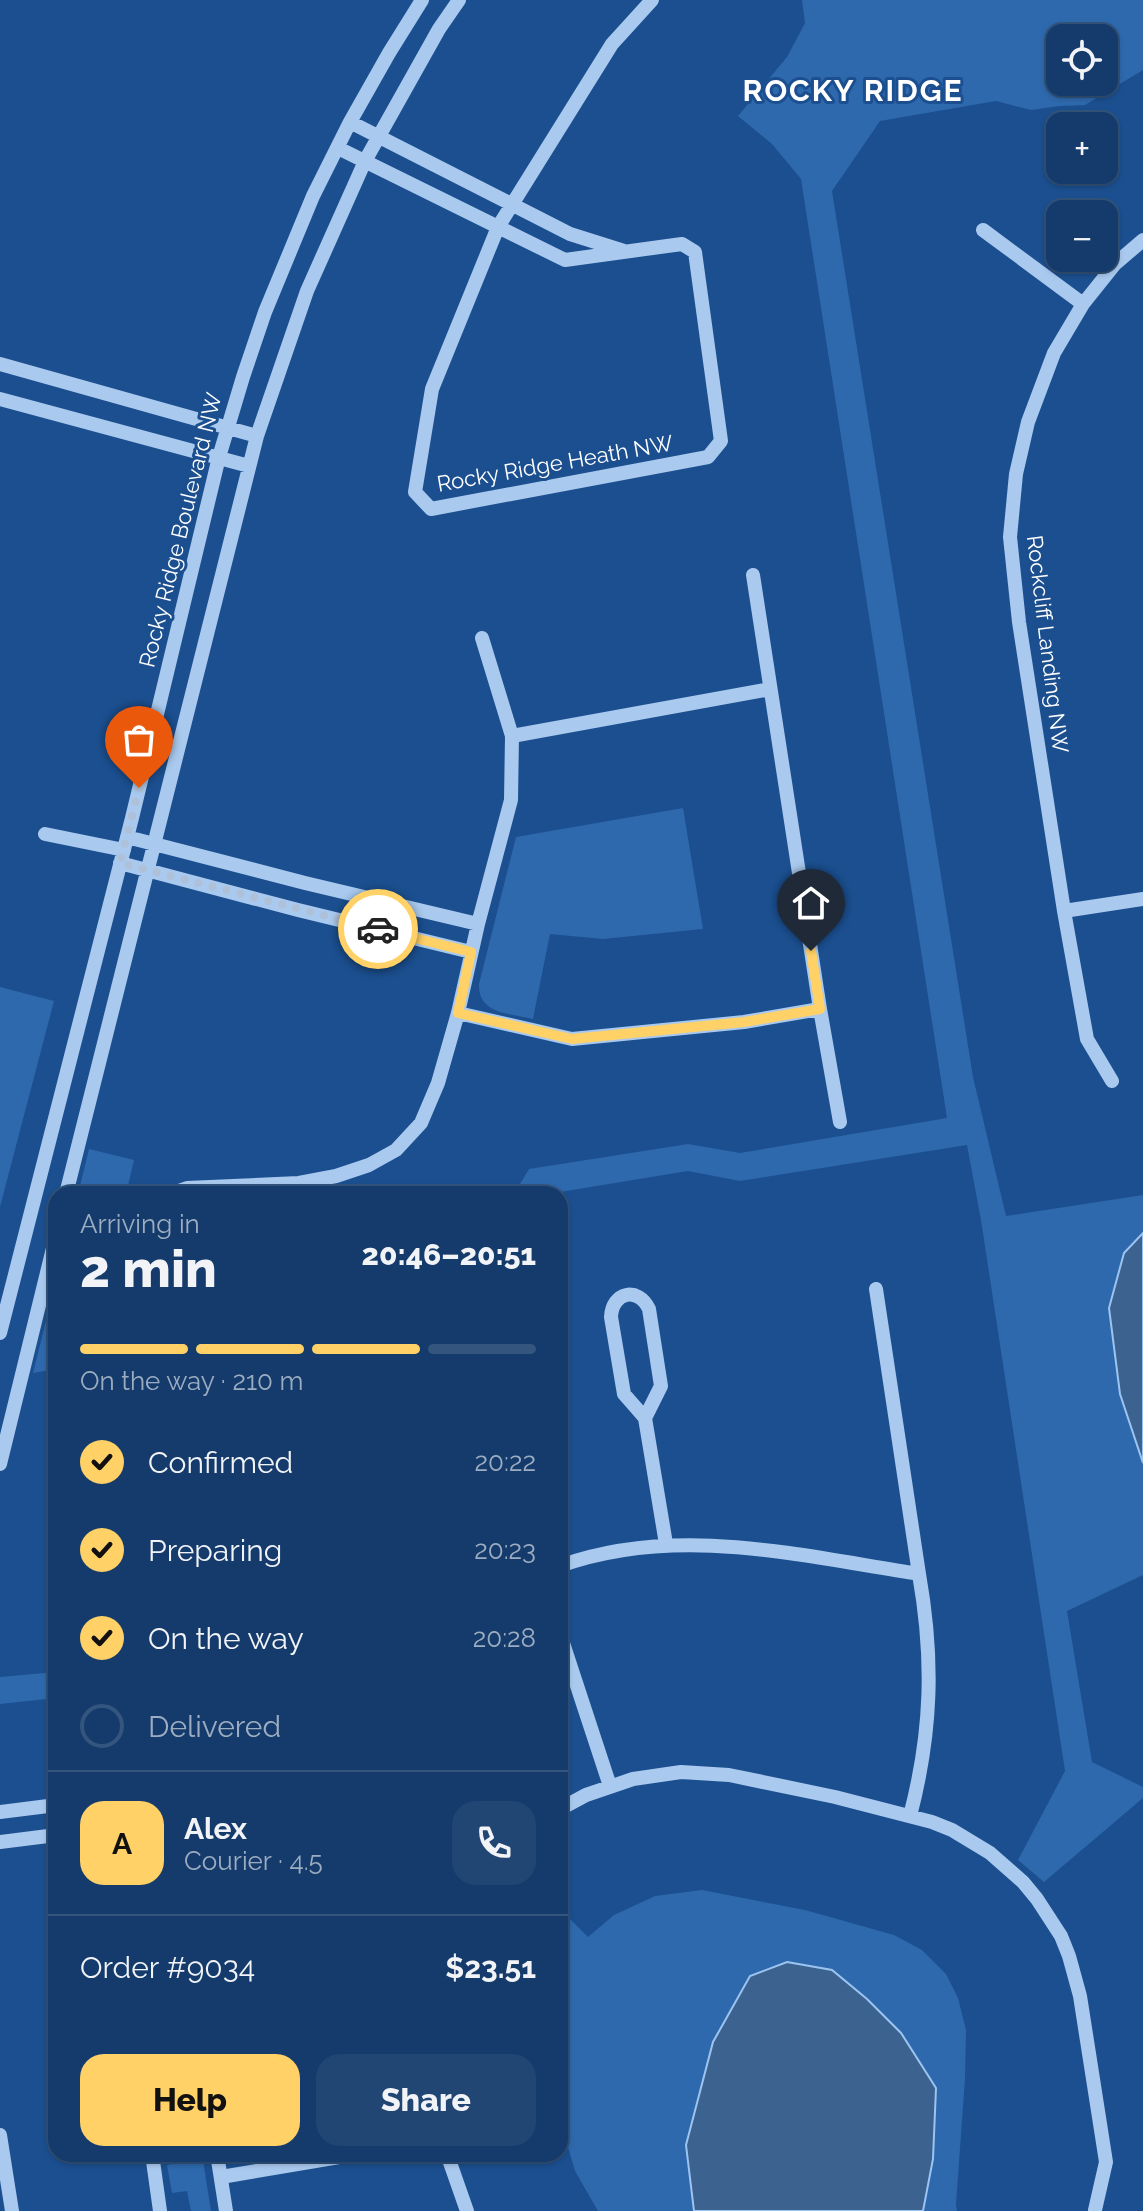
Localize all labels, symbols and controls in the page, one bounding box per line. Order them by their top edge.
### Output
map controls [1046,24,1118,272]
button: locate [1046,24,1118,96]
district label: ROCKY RIDGE [743,73,963,108]
button: + [1046,112,1118,184]
button: − [1046,200,1118,272]
street label: Rocky Ridge Boulevard NW [133,390,227,670]
street label: Rocky Ridge Heath NW [435,429,675,497]
street label: Rockcliff Landing NW [1022,534,1074,754]
pin [105,706,173,788]
icon: bag [117,718,161,762]
pin [777,869,845,951]
icon: home [789,881,833,925]
courier [338,889,418,969]
icon: car [356,907,400,951]
text: Arriving in [80,1209,200,1239]
text: 20:46–20:51 [362,1237,536,1272]
text: 2 min [80,1238,217,1299]
text: On the way · 210 m [80,1366,304,1396]
icon: check [80,1440,124,1484]
text: Confirmed [148,1445,293,1480]
text: 20:22 [475,1447,536,1477]
icon: check [80,1528,124,1572]
text: Preparing [148,1533,282,1568]
text: 20:23 [474,1535,536,1565]
icon: check [80,1616,124,1660]
text: On the way [148,1621,304,1656]
text: 20:28 [473,1623,536,1653]
text: Delivered [148,1709,281,1744]
button: phone [452,1801,536,1885]
text: Alex [184,1811,247,1846]
text: A [112,1826,132,1861]
text: Courier · 4.5 [184,1846,323,1876]
text: Order #9034 [80,1950,255,1985]
text: $23.51 [445,1950,536,1985]
button: Help [80,2054,300,2146]
button: Share [316,2054,536,2146]

